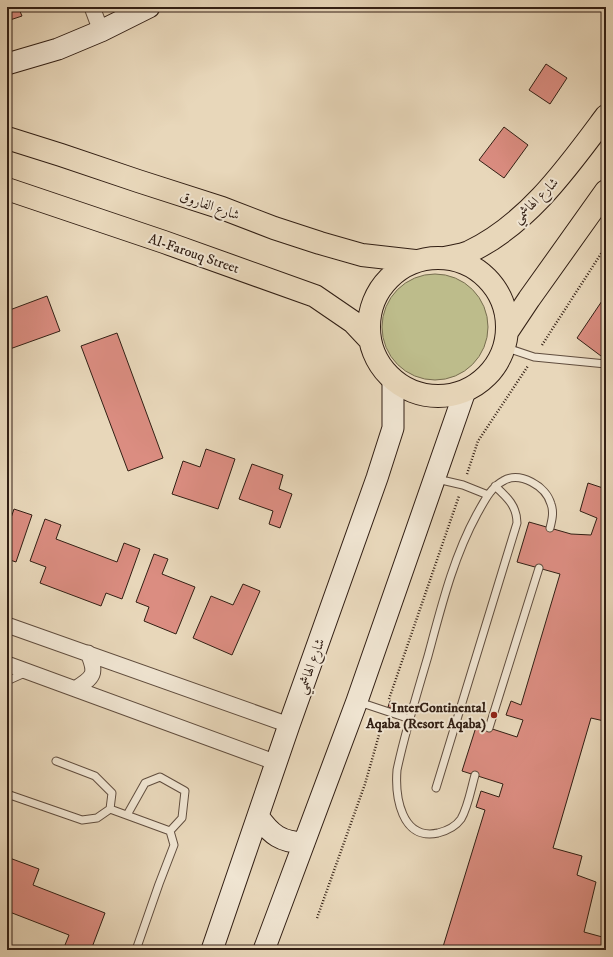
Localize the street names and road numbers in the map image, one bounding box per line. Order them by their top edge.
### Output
street label: شارع الهاشمي [509,174,565,230]
street label: شارع الفاروق [177,187,242,226]
street label: Al-Farouq Street [146,230,242,278]
street label: شارع الهاشمي [293,636,332,698]

